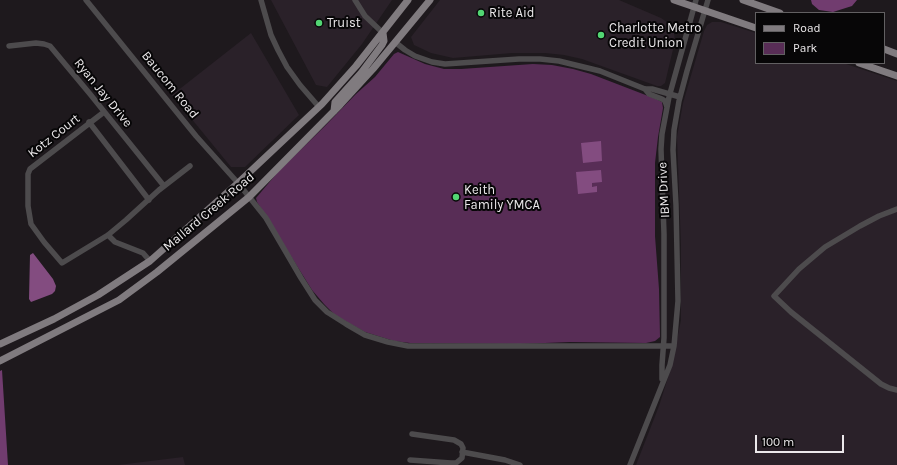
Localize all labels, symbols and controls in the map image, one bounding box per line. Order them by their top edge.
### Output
place label: Rite Aid [489,5,535,21]
marker: Rite Aid [476,8,486,18]
legend [755,12,885,64]
place label: Truist [327,15,361,31]
marker: Truist [314,18,324,28]
place label: Charlotte Metro Credit Union [609,20,701,51]
text: Road [793,21,821,35]
marker: Charlotte Metro Credit Union [596,30,606,40]
text: Park [793,41,817,55]
street label: Baucom Road [138,48,202,122]
street label: Ryan Jay Drive [71,55,135,131]
street label: Kotz Court [25,111,83,161]
street label: IBM Drive [655,162,673,218]
street label: Mallard Creek Road [160,169,258,255]
place label: Keith Family YMCA [464,182,540,213]
marker: Keith Family YMCA [451,192,461,202]
scale bar [757,427,846,453]
text: 100 m [762,435,794,449]

